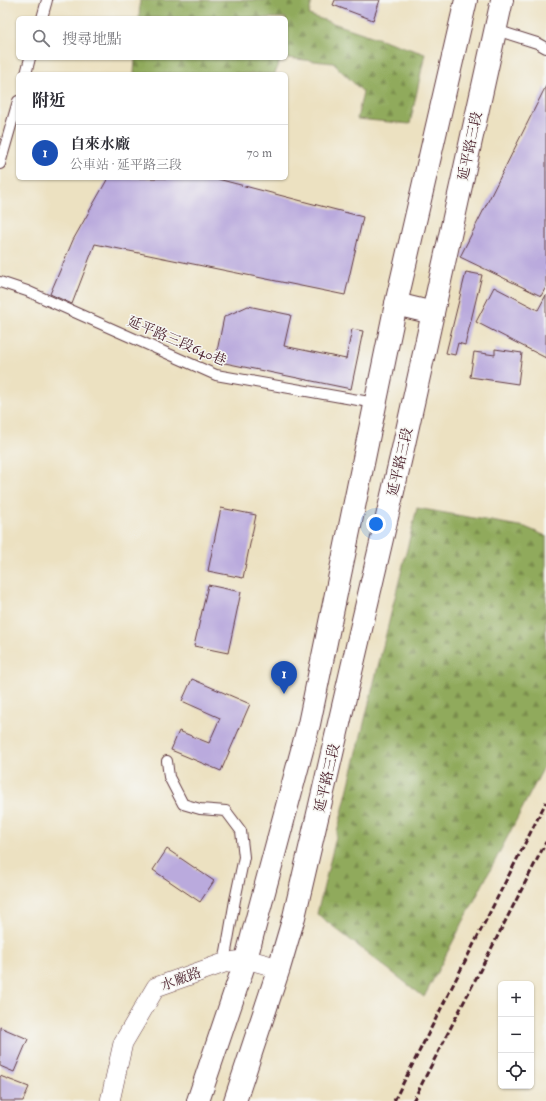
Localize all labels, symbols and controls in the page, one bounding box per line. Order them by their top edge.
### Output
search box [16,16,288,60]
icon: search [30,27,52,49]
text: 搜尋地點 [62,30,122,49]
text: 附近 [32,90,66,111]
street label: 延平路三段 [454,110,486,182]
text: 自來水廠 [70,135,130,154]
text: 1 [43,145,47,161]
text: 70 m [247,145,272,161]
text: 公車站 · 延平路三段 [70,157,182,173]
street label: 延平路三段640巷 [125,313,229,369]
street label: 延平路三段 [384,426,416,498]
your location [366,514,386,534]
pin: 1 [271,661,297,694]
street label: 延平路三段 [311,742,343,814]
street label: 水廠路 [158,964,204,994]
map controls [498,981,534,1089]
button: + [498,981,534,1017]
button: − [498,1017,534,1053]
button: locate [498,1053,534,1089]

